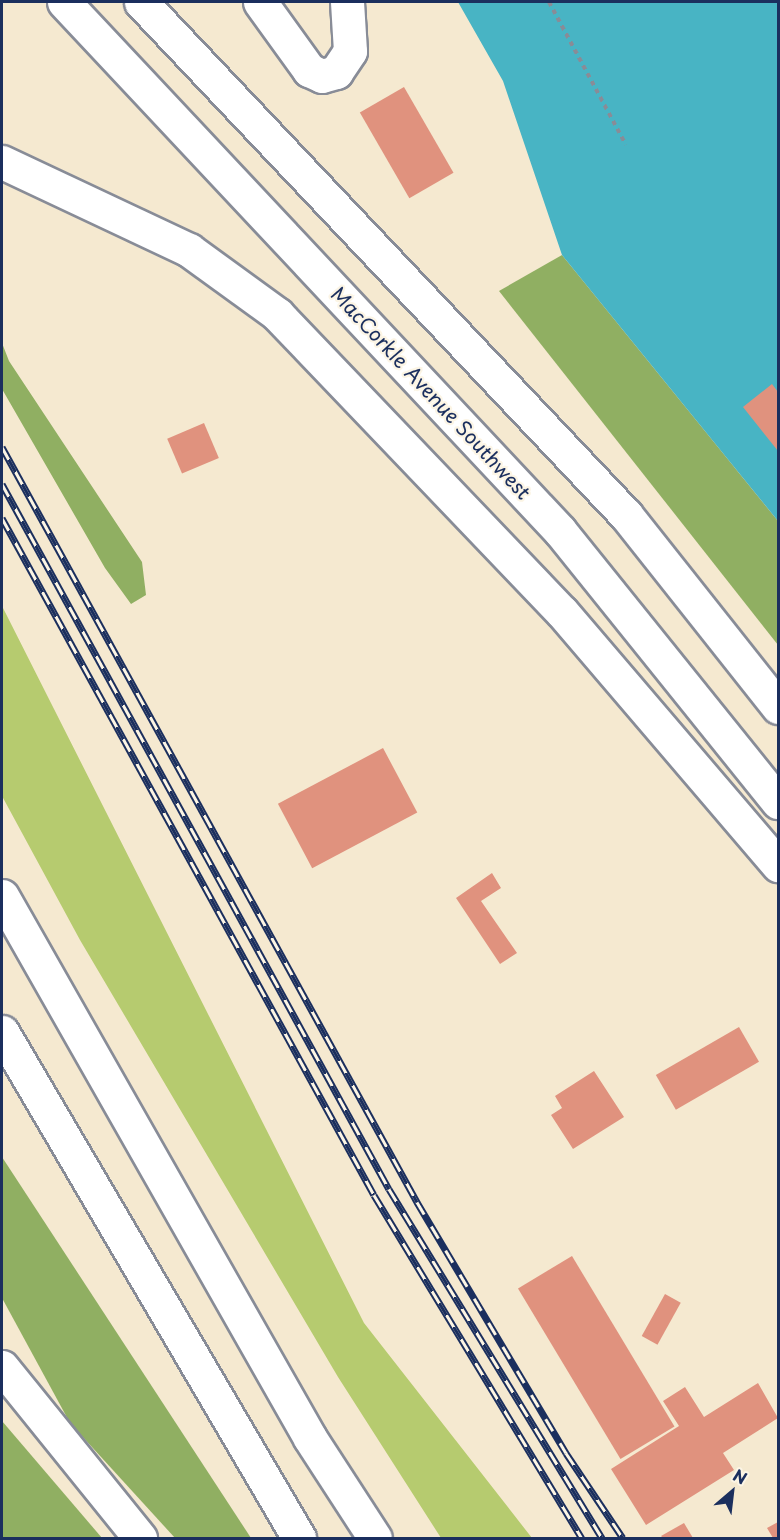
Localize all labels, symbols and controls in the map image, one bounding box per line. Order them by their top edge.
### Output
street label: MacCorkle Avenue Southwest [325,281,537,505]
north arrow [702,1462,762,1522]
text: N [729,1463,752,1490]

